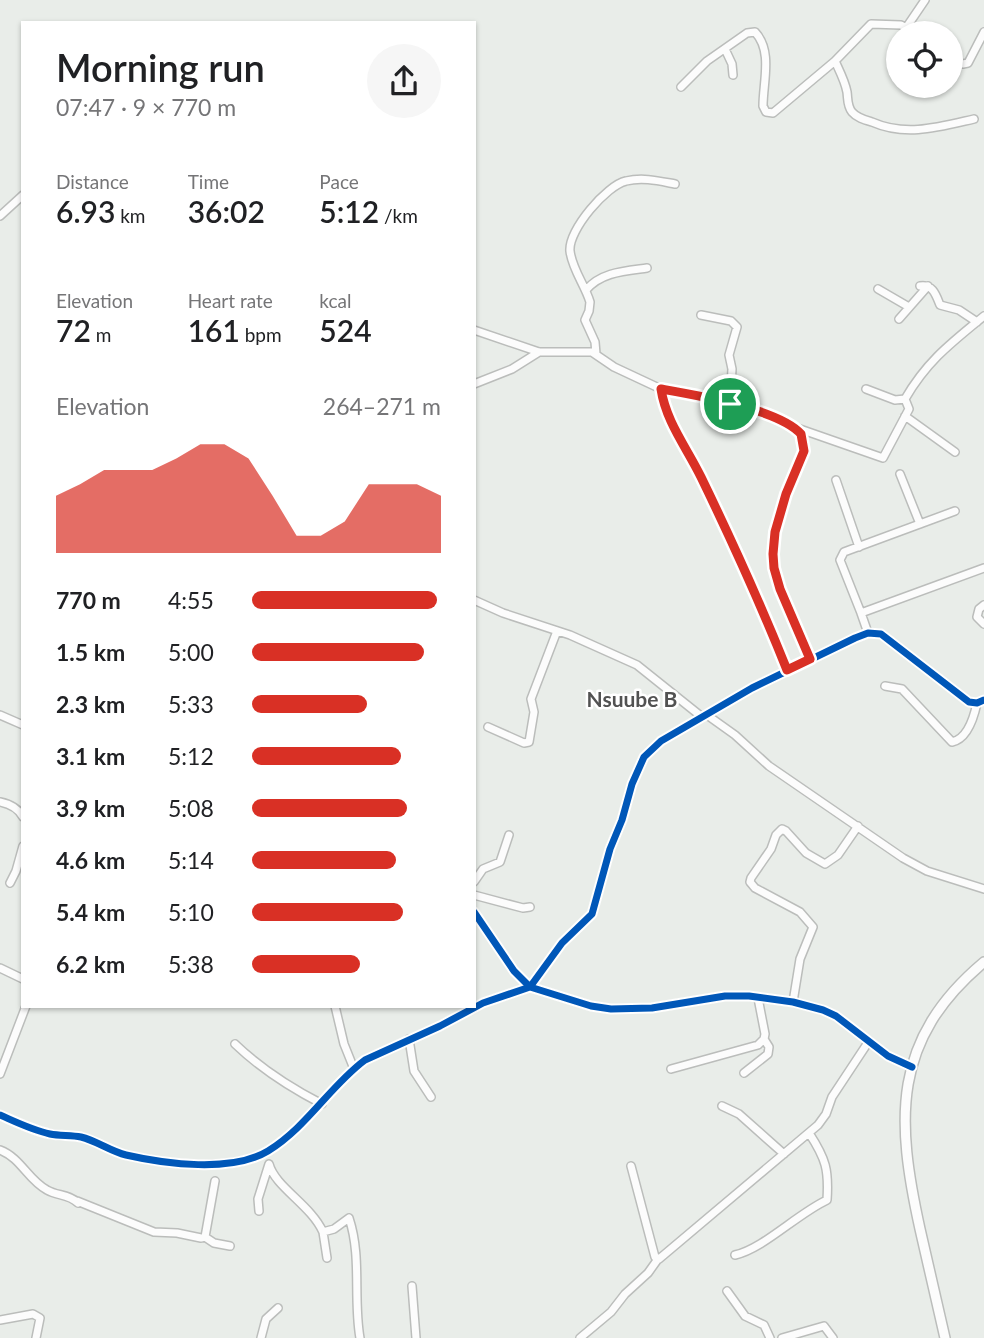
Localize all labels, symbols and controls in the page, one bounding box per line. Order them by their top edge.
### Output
map controls [886,21,963,98]
button: locate [886,21,963,98]
text: Morning run [56,44,265,90]
button: share [367,44,441,118]
text: 07:47 · 9 × 770 m [56,93,236,121]
text: Distance [56,170,129,193]
text: Time [188,170,229,193]
text: Pace [319,170,359,193]
text: 6.93 [56,193,115,229]
text: 36:02 [188,193,265,229]
text: 5:12 [319,193,379,229]
text: km [115,204,145,227]
text: /km [379,204,418,227]
text: Elevation [56,289,133,312]
text: Heart rate [188,289,273,312]
text: kcal [319,289,351,312]
text: 72 [56,312,91,348]
text: 161 [188,312,240,348]
text: 524 [319,312,372,348]
text: m [91,323,111,346]
text: bpm [240,323,282,346]
pin [700,374,760,434]
icon: arrive [711,385,749,423]
text: Elevation [56,392,149,420]
text: 264–271 m [323,392,441,420]
text: 770 m [56,586,121,614]
text: 4:55 [168,586,214,614]
text: 1.5 km [56,638,125,666]
text: 5:00 [168,638,214,666]
district label: Nsuube B [587,686,677,711]
text: 2.3 km [56,690,125,718]
text: 5:33 [168,690,214,718]
text: 3.1 km [56,742,125,770]
text: 5:12 [168,742,214,770]
text: 3.9 km [56,794,125,822]
text: 5:08 [168,794,214,822]
text: 4.6 km [56,846,125,874]
text: 5:14 [168,846,214,874]
text: 5.4 km [56,898,125,926]
text: 5:10 [168,898,214,926]
text: 6.2 km [56,950,125,978]
text: 5:38 [168,950,214,978]

